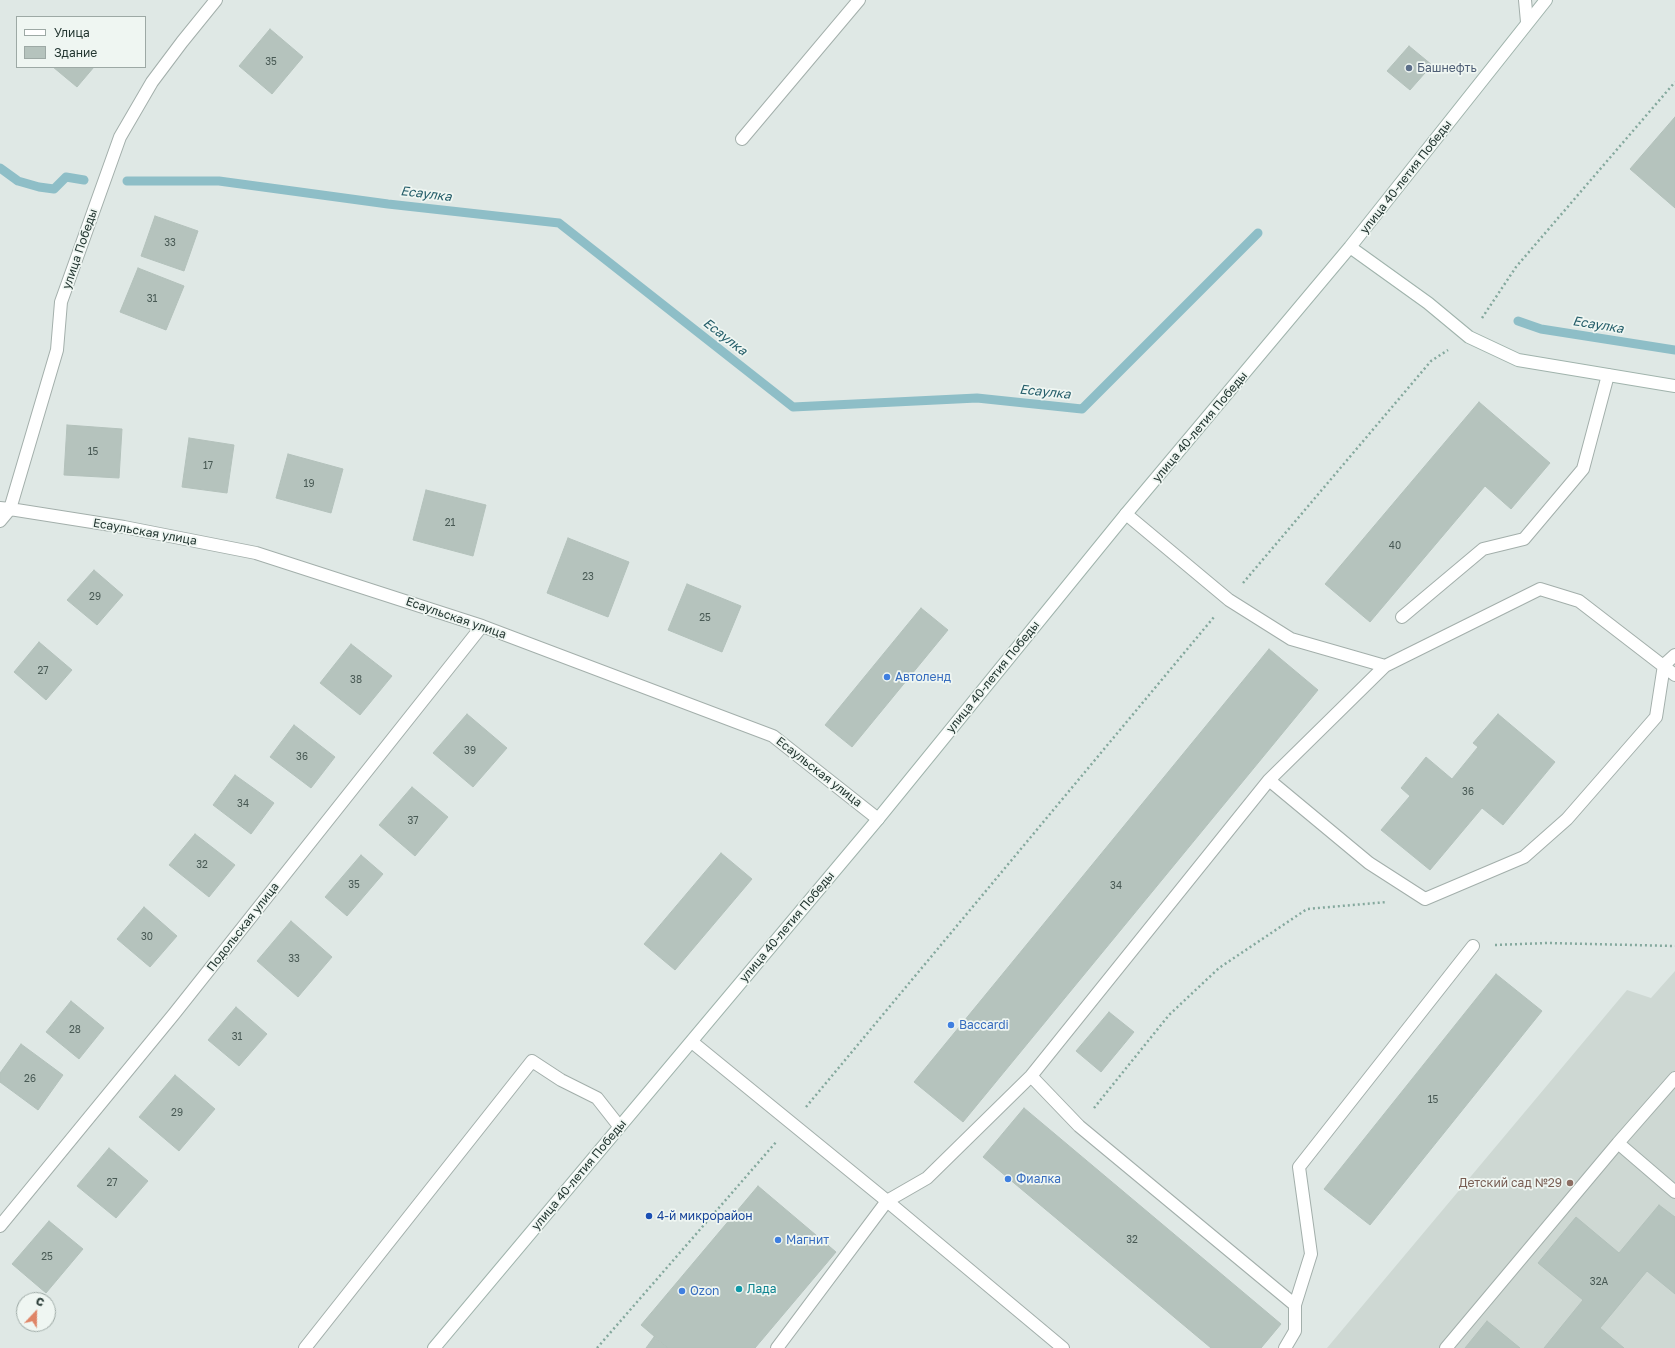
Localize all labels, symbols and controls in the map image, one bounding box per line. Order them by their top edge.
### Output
legend [16,16,146,68]
text: Улица [54,25,90,40]
text: Здание [54,45,97,60]
house number: 35 [265,56,277,68]
place label: Башнефть [1417,61,1477,75]
marker: Башнефть [1404,63,1414,73]
street label: улица 40-летия Победы [1357,117,1455,237]
water label: Есаулка [400,183,452,205]
street label: улица Победы [59,207,101,291]
house number: 33 [164,237,176,249]
house number: 31 [147,293,157,305]
water label: Есаулка [1571,313,1625,337]
water label: Есаулка [700,315,750,359]
street label: улица 40-летия Победы [1149,369,1251,485]
water label: Есаулка [1019,382,1071,402]
house number: 15 [88,446,98,458]
house number: 17 [203,460,213,472]
house number: 19 [304,478,314,490]
street label: Есаульская улица [92,516,198,548]
house number: 21 [445,517,455,529]
house number: 40 [1389,540,1401,552]
house number: 23 [582,571,594,583]
house number: 29 [89,591,101,603]
street label: Есаульская улица [404,594,508,642]
house number: 25 [699,612,711,624]
street label: улица 40-летия Победы [943,618,1043,736]
house number: 27 [37,665,49,677]
place label: Автоленд [895,670,951,684]
marker: Автоленд [882,672,892,682]
house number: 38 [350,674,362,686]
street label: Есаульская улица [773,734,865,810]
house number: 39 [464,745,476,757]
house number: 36 [296,751,308,763]
house number: 36 [1462,786,1474,798]
house number: 34 [237,798,249,810]
house number: 37 [407,815,419,827]
house number: 32 [196,859,208,871]
street label: улица 40-летия Победы [736,869,838,985]
house number: 35 [348,879,360,891]
street label: Подольская улица [204,880,282,974]
house number: 34 [1110,880,1122,892]
house number: 30 [141,931,153,943]
house number: 33 [288,953,300,965]
place label: Baccardi [959,1018,1009,1032]
marker: Baccardi [946,1020,956,1030]
house number: 28 [69,1024,81,1036]
house number: 31 [232,1031,242,1043]
house number: 26 [24,1073,36,1085]
house number: 15 [1428,1094,1438,1106]
house number: 29 [171,1107,183,1119]
street label: улица 40-летия Победы [528,1117,630,1233]
place label: Фиалка [1016,1172,1061,1186]
marker: Фиалка [1003,1174,1013,1184]
place label: Детский сад №29 [1459,1176,1562,1190]
house number: 27 [106,1177,118,1189]
marker: Детский сад №29 [1565,1178,1575,1188]
place label: 4-й микрорайон [657,1209,753,1223]
marker: 4-й микрорайон [644,1211,654,1221]
place label: Магнит [786,1233,829,1247]
house number: 32 [1126,1234,1138,1246]
marker: Магнит [773,1235,783,1245]
house number: 25 [41,1251,53,1263]
house number: 32А [1590,1276,1608,1288]
place label: Лада [747,1282,777,1296]
place label: Ozon [690,1284,719,1298]
marker: Лада [734,1284,744,1294]
marker: Ozon [677,1286,687,1296]
north arrow [16,1292,56,1332]
text: С [34,1294,46,1309]

